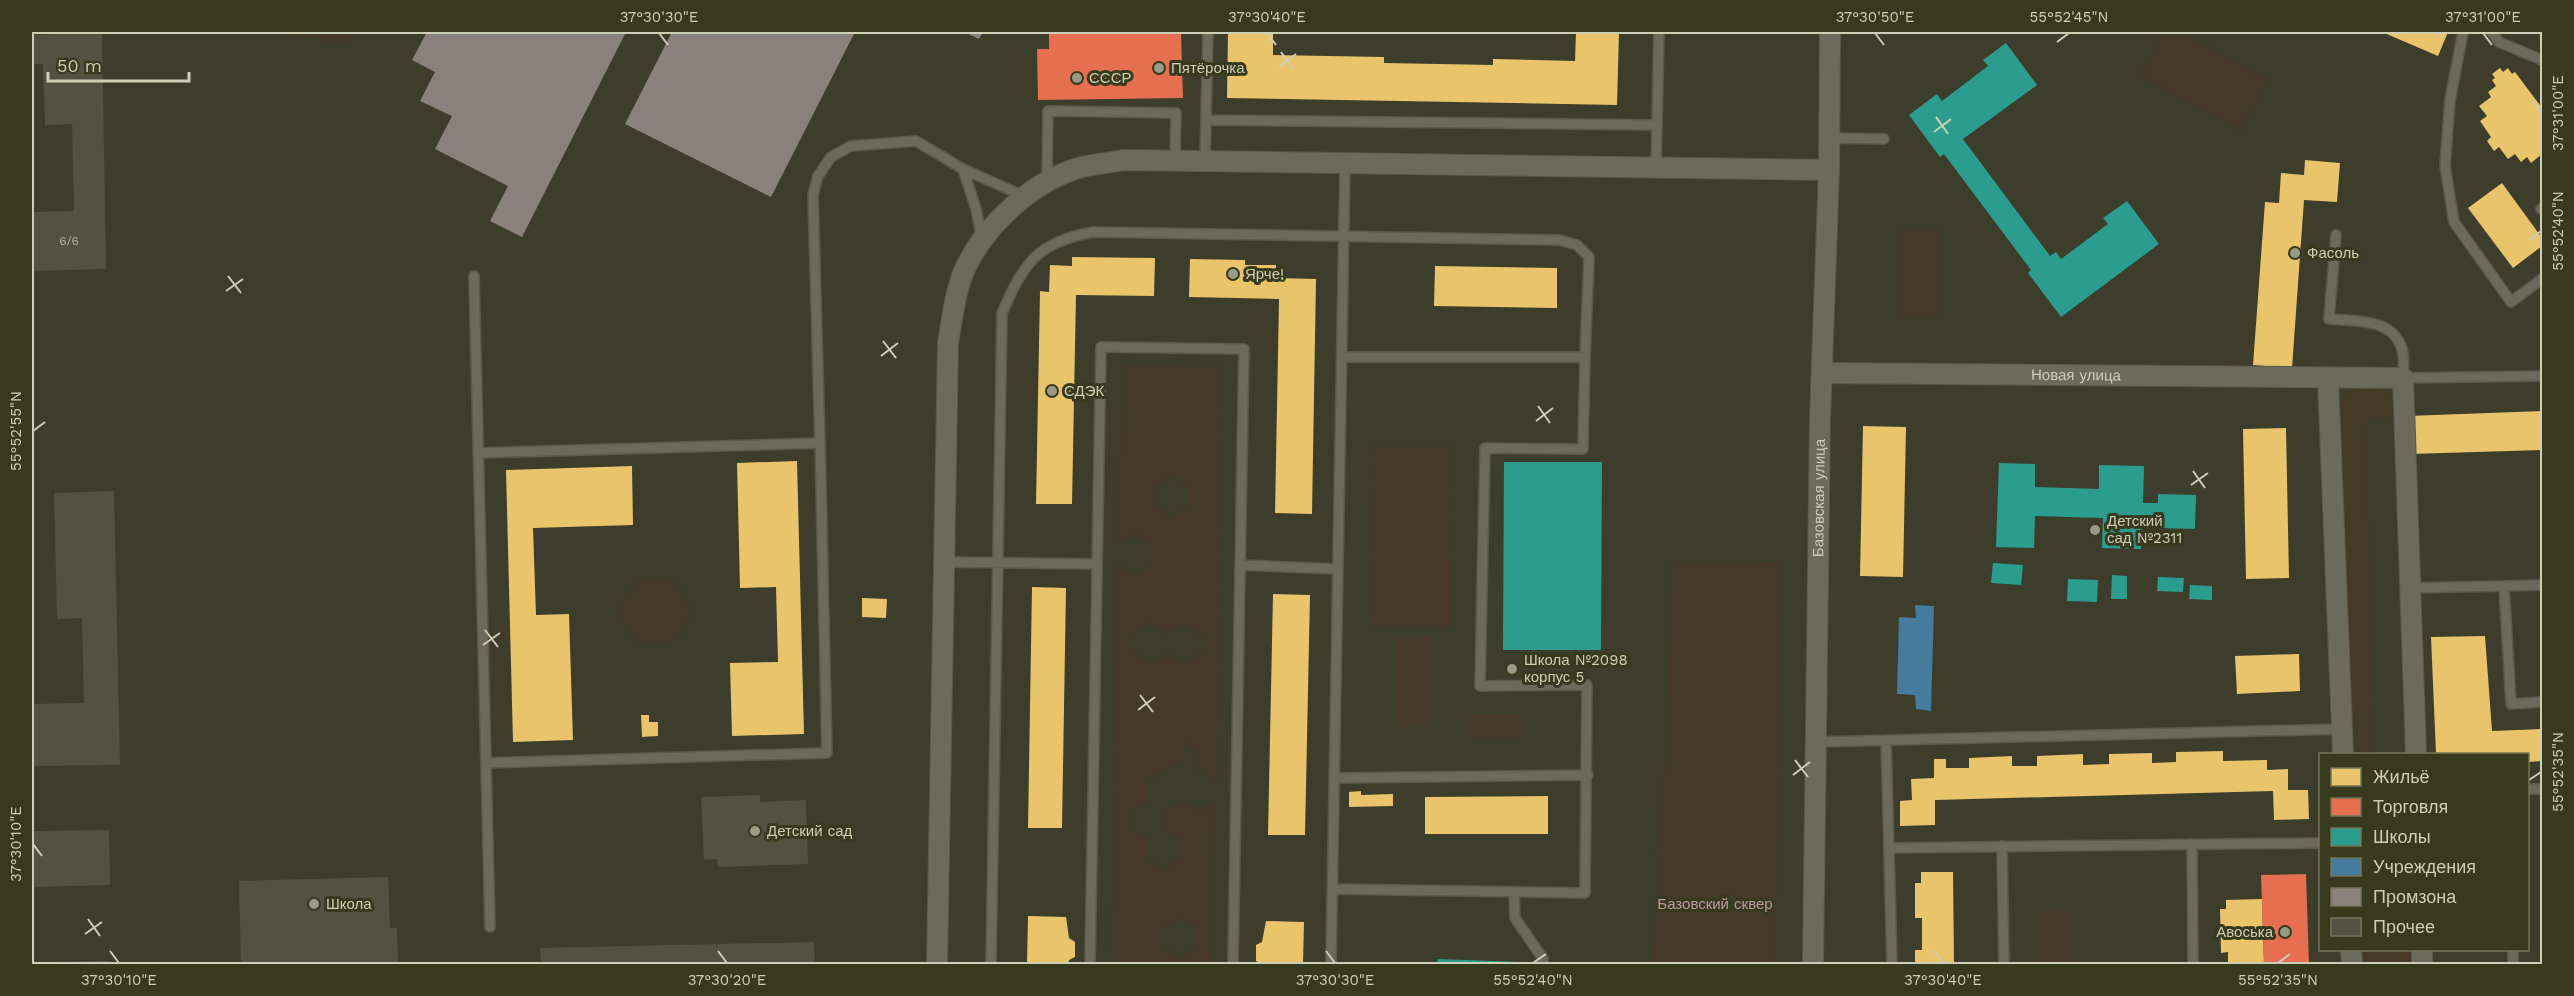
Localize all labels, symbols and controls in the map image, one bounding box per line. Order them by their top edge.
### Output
text: 37°30'30"E [620,8,698,26]
text: 37°30'40"E [1228,8,1306,26]
text: 37°30'50"E [1836,8,1914,26]
text: 55°52'45"N [2030,8,2108,26]
text: 37°31'00"E [2445,8,2521,26]
scale bar [48,45,189,83]
text: 50 m [57,55,102,76]
place label: Пятёрочка [1171,59,1245,77]
marker: Пятёрочка [1152,61,1166,75]
place label: СССР [1089,69,1132,87]
marker: СССР [1070,71,1084,85]
text: 37°31'00"E [2549,75,2567,151]
text: 55°52'40"N [2549,191,2567,271]
house number: 6/6 [59,234,79,248]
place label: Фасоль [2307,244,2359,262]
marker: Фасоль [2288,246,2302,260]
place label: Ярче! [1245,265,1284,283]
marker: Ярче! [1226,267,1240,281]
street label: Новая улица [2031,366,2122,385]
place label: СДЭК [1064,382,1104,400]
marker: СДЭК [1045,384,1059,398]
text: 55°52'55"N [7,391,25,471]
street label: Базовская улица [1809,438,1829,557]
place label: Детский сад №2311 [2107,512,2182,547]
marker: Детский сад №2311 [2088,523,2102,537]
place label: Школа №2098 корпус 5 [1524,651,1628,686]
marker: Школа №2098 корпус 5 [1505,662,1519,676]
text: 55°52'35"N [2549,732,2567,812]
legend [2319,753,2529,951]
text: Жильё [2373,766,2430,787]
text: Торговля [2373,796,2448,817]
text: 37°30'10"E [7,806,25,882]
place label: Детский сад [767,822,852,840]
marker: Детский сад [748,824,762,838]
text: Школы [2373,826,2431,847]
text: Учреждения [2373,856,2476,877]
text: Промзона [2373,886,2457,907]
place label: Школа [326,895,372,913]
park label: Базовский сквер [1657,895,1773,913]
marker: Школа [307,897,321,911]
text: Прочее [2373,916,2435,937]
place label: Авоська [2216,923,2274,941]
marker: Авоська [2278,925,2292,939]
text: 37°30'10"E [81,971,157,989]
text: 37°30'20"E [688,971,766,989]
text: 37°30'30"E [1296,971,1374,989]
text: 55°52'40"N [1493,971,1573,989]
text: 37°30'40"E [1904,971,1982,989]
text: 55°52'35"N [2238,971,2318,989]

